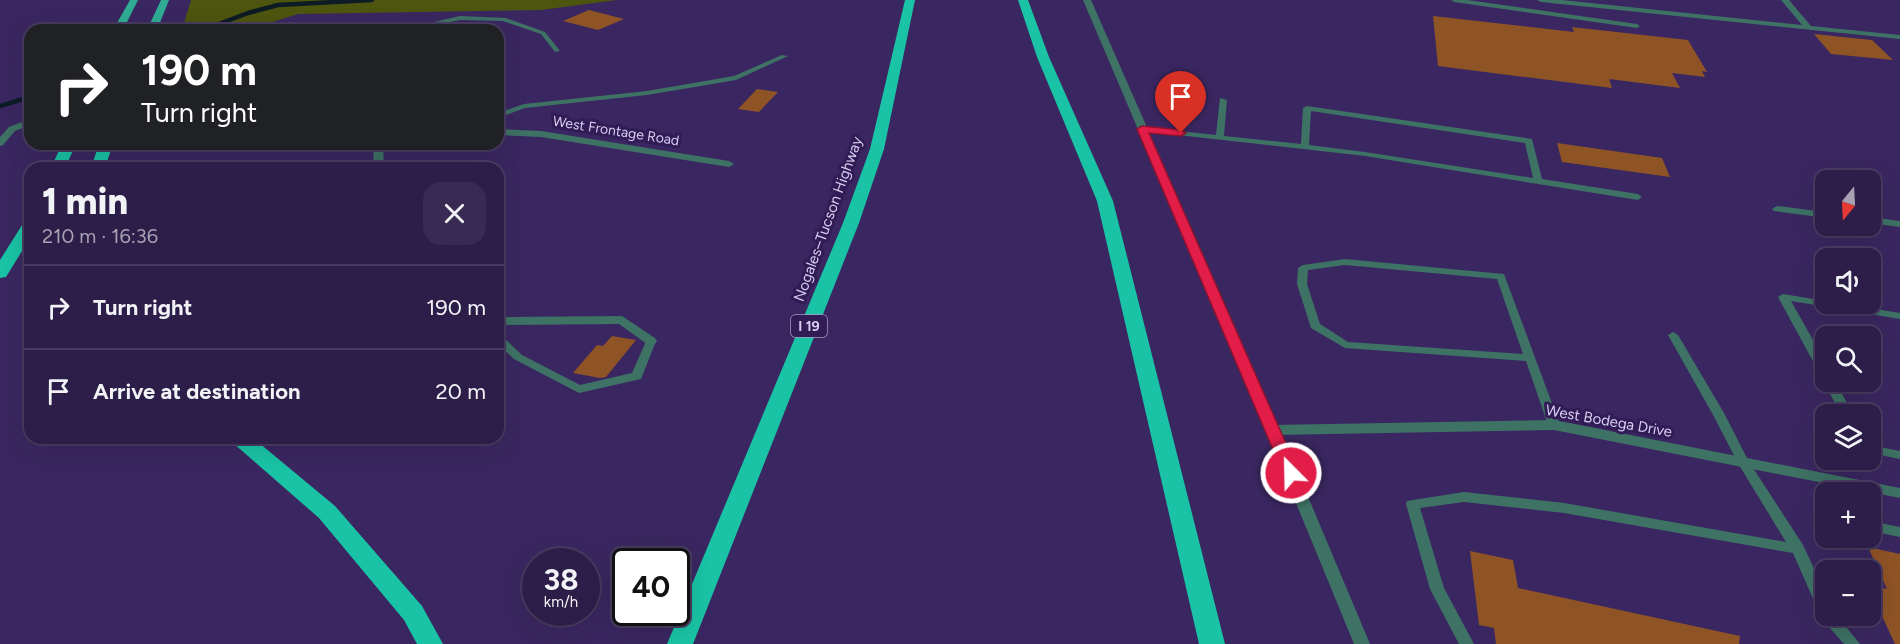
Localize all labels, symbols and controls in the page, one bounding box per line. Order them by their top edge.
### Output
text: 190 m [141,45,257,96]
icon: right [42,48,120,126]
pin [1155,71,1206,133]
icon: arrive [1164,80,1197,113]
text: Turn right [141,96,257,129]
street label: West Frontage Road [552,113,680,149]
street label: Nogales–Tucson Highway [790,134,866,304]
north arrow [1815,170,1881,236]
map controls [1815,170,1881,626]
text: 1 min [42,180,128,223]
button: close [423,182,486,245]
text: 210 m · 16:36 [42,224,158,248]
button: sound [1815,248,1881,314]
icon: right [42,291,75,324]
text: Turn right [93,294,192,321]
text: 190 m [426,294,486,321]
road number: I 19 [791,315,827,337]
button: search [1815,326,1881,392]
icon: arrive [42,375,75,408]
text: Arrive at destination [93,378,301,405]
text: 20 m [435,378,486,405]
street label: West Bodega Drive [1544,401,1674,441]
button: layers [1815,404,1881,470]
position arrow [1259,441,1323,505]
button: + [1815,482,1881,548]
speed limit sign: 40 [612,548,690,626]
button: − [1815,560,1881,626]
text: 38 [543,561,579,598]
text: km/h [544,593,578,611]

